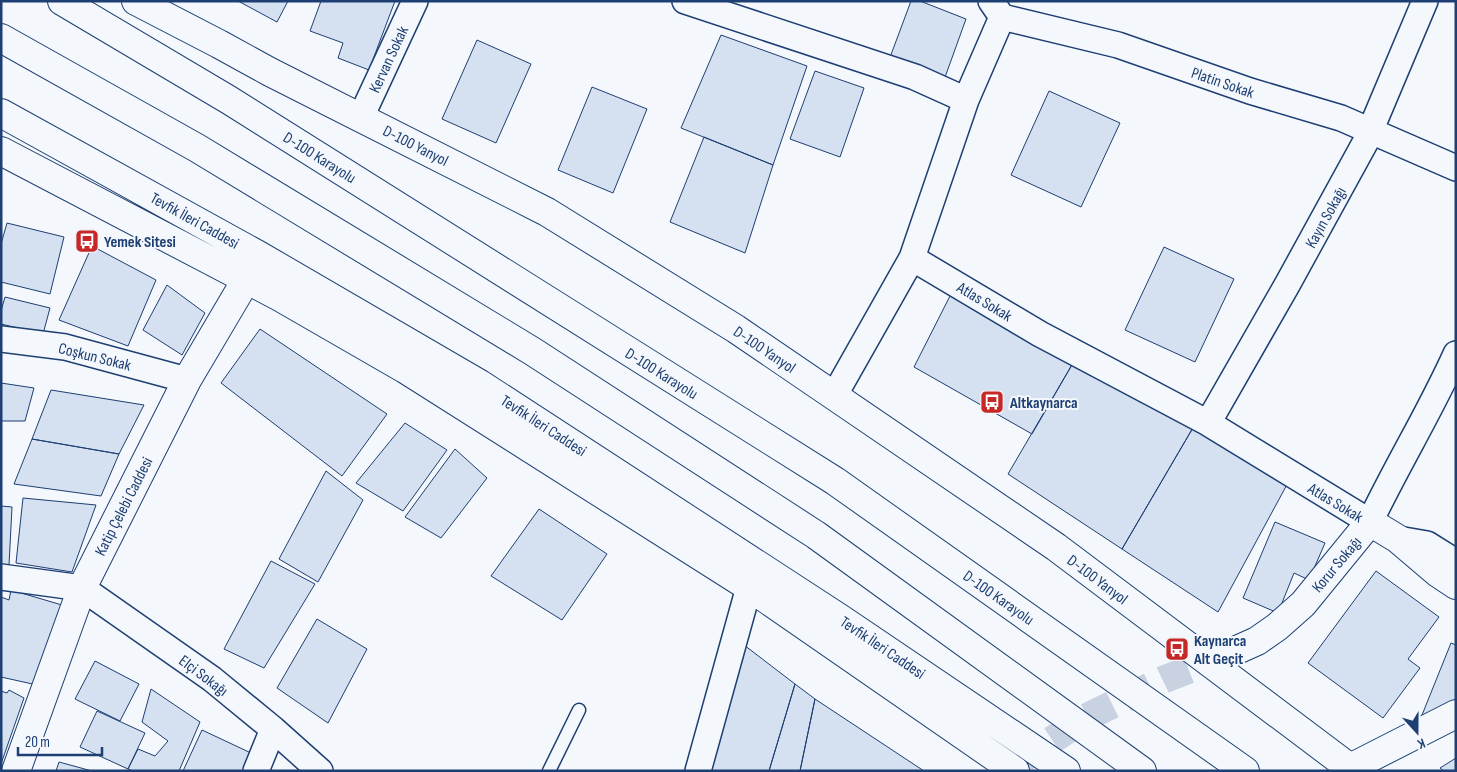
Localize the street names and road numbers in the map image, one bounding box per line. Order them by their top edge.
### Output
street label: Kervan Sokak [366,23,413,96]
street label: Platin Sokak [1189,64,1256,103]
street label: D-100 Yanyol [379,122,451,171]
street label: D-100 Karayolu [279,128,359,188]
street label: Kayın Sokağı [1302,184,1351,252]
street label: Tevfik İleri Caddesi [147,189,242,254]
street label: Atlas Sokak [952,278,1015,326]
street label: D-100 Yanyol [730,323,799,378]
street label: Coşkun Sokak [56,339,133,376]
street label: D-100 Karayolu [621,344,701,404]
street label: Tevfik İleri Caddesi [497,391,590,461]
street label: Katip Çelebi Caddesi [91,454,157,559]
street label: Atlas Sokak [1303,479,1366,527]
street label: Korur Sokağı [1308,533,1366,597]
street label: D-100 Yanyol [1063,551,1131,609]
street label: D-100 Karayolu [959,567,1037,630]
street label: Tevfik İleri Caddesi [836,613,928,684]
street label: Elçi Sokağı [175,652,231,701]

